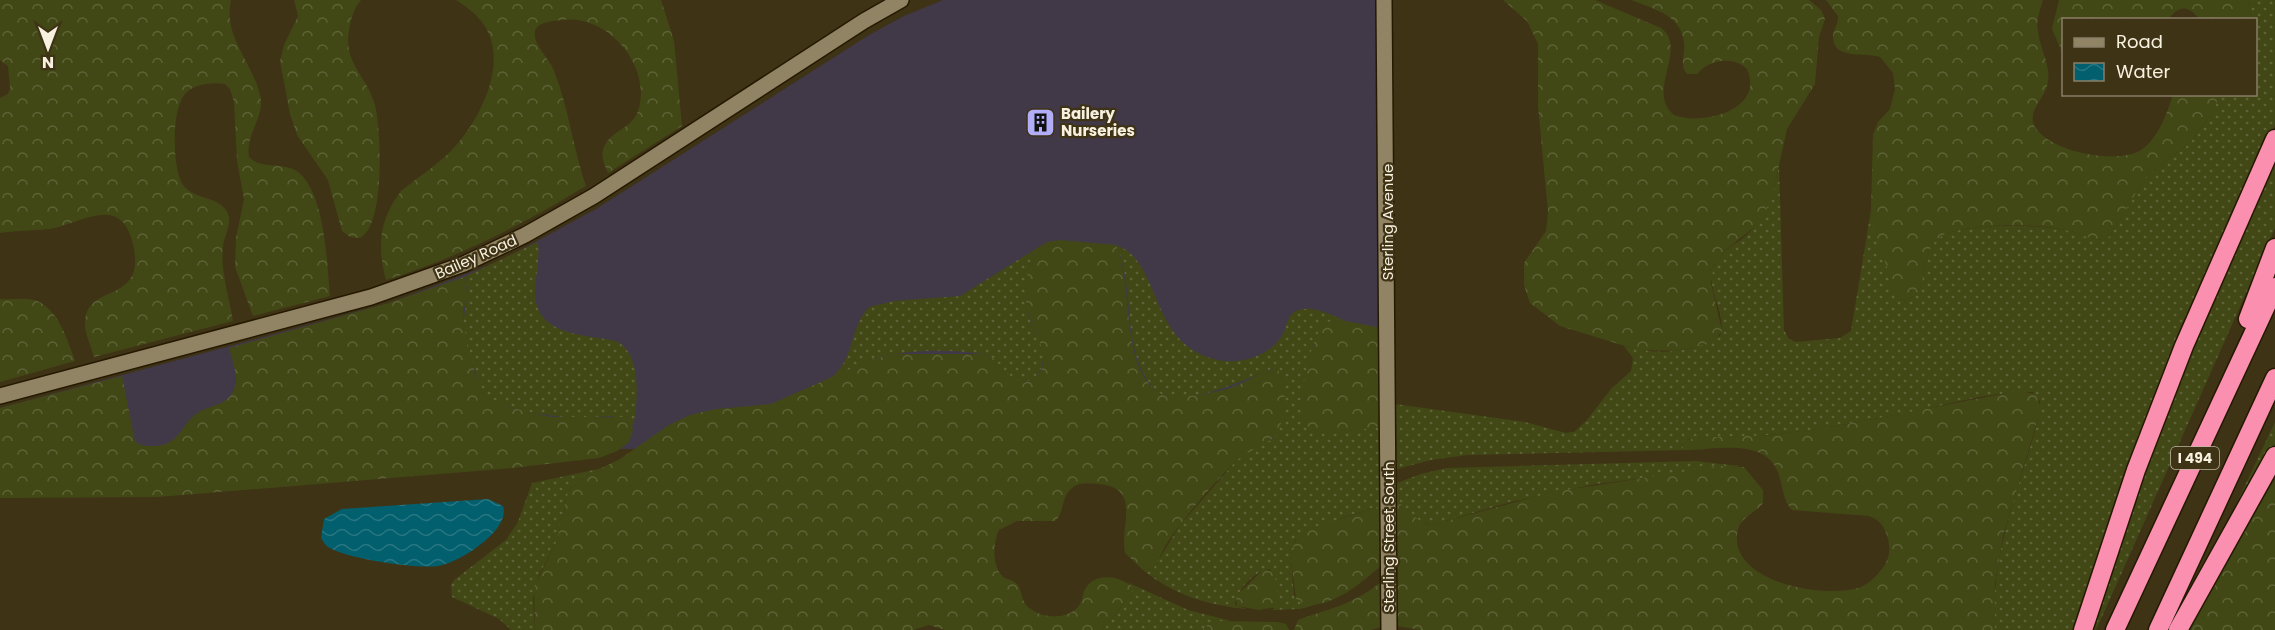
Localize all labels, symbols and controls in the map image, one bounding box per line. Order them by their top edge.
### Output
north arrow [18,18,78,78]
legend [2062,18,2257,96]
text: Road [2116,29,2163,54]
text: N [42,51,54,74]
text: Water [2116,59,2170,84]
place label: Bailery Nurseries [1061,103,1135,141]
building icon: Bailery Nurseries [1024,107,1056,139]
street label: Sterling Avenue [1377,164,1398,280]
street label: Bailey Road [432,229,520,284]
road number: I 494 [2171,447,2219,469]
street label: Sterling Street South [1378,461,1399,613]

